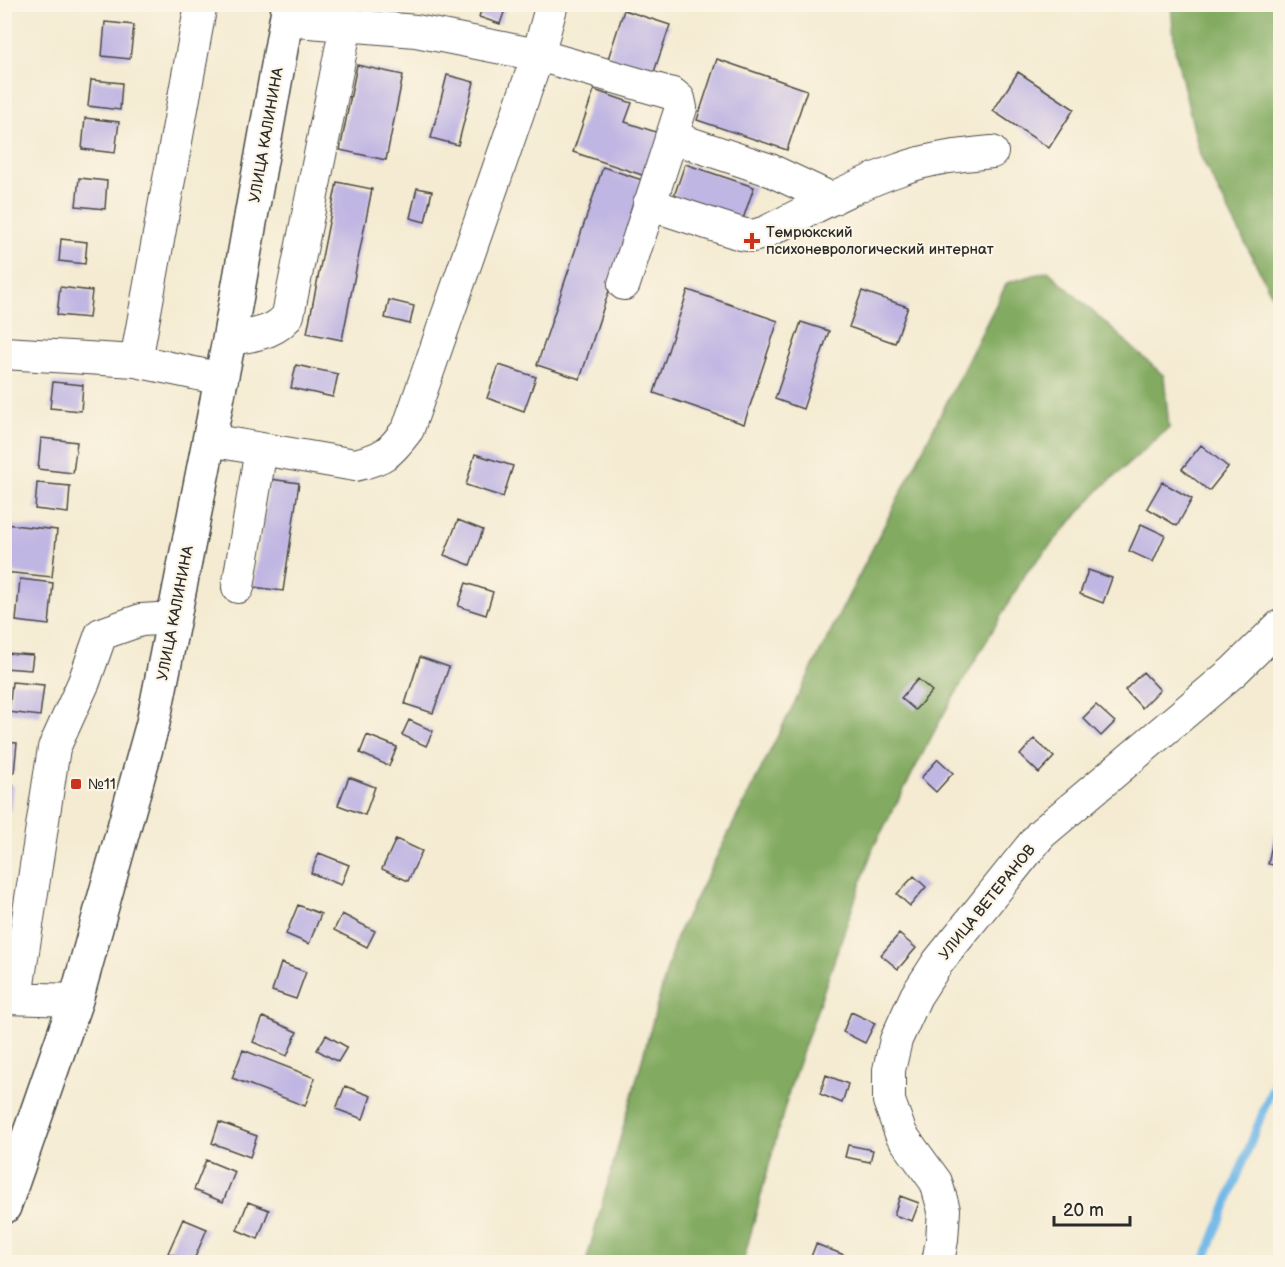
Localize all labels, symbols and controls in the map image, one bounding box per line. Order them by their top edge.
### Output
street label: УЛИЦА КАЛИНИНА [245,65,288,204]
place label: Темрюкский психоневрологический интернат [766,223,994,259]
marker: Темрюкский психоневрологический интернат [743,232,761,250]
street label: УЛИЦА КАЛИНИНА [153,543,198,682]
place label: №11 [88,775,116,794]
marker: №11 [69,777,83,791]
street label: УЛИЦА ВЕТЕРАНОВ [935,840,1040,964]
scale bar [1054,1189,1130,1227]
text: 20 m [1063,1200,1104,1221]

